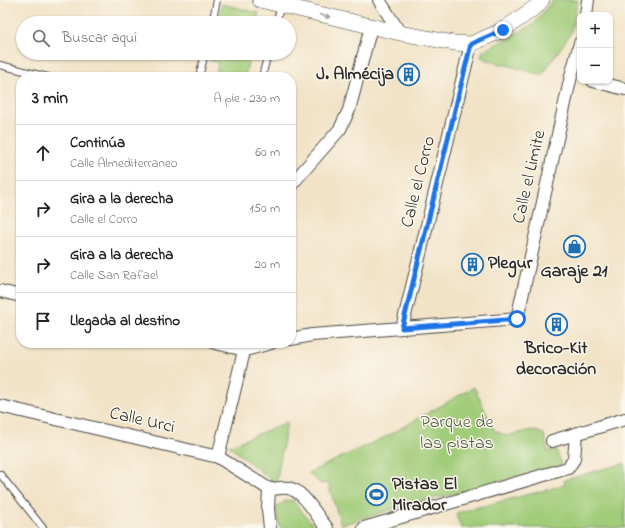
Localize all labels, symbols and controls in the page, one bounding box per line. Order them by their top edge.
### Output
map controls [577,12,613,84]
button: + [577,12,613,48]
one-way arrow [319,13,332,19]
search box [16,16,296,60]
route end [494,21,512,39]
icon: search [30,27,52,49]
text: Buscar aquí [62,27,137,49]
button: − [577,48,613,84]
place label: J. Almécija [316,62,394,88]
building icon: J. Almécija [396,62,422,88]
text: 3 min [32,86,68,111]
text: A pie · 230 m [213,89,280,108]
street label: Calle el Limite [507,127,554,226]
text: Continúa [70,132,125,154]
street label: Calle el Corro [395,133,443,231]
icon: ahead [32,142,54,164]
text: 60 m [255,143,280,162]
text: Calle Almediterraneo [70,154,178,173]
text: Gira a la derecha [70,188,173,210]
icon: right [32,198,54,220]
text: 150 m [249,199,280,218]
text: Calle el Corro [70,210,138,229]
shop icon: Garaje 21 [561,234,587,260]
text: Gira a la derecha [70,244,173,266]
building icon: Plegur [459,251,485,277]
place label: Plegur [488,251,533,278]
icon: right [32,254,54,276]
text: 20 m [255,255,280,274]
place label: Garaje 21 [540,259,608,285]
text: Calle San Rafael [70,266,158,285]
icon: arrive [32,310,54,332]
text: Llegada al destino [70,310,180,332]
route start [508,310,526,328]
building icon: Brico-Kit decoración [543,311,569,337]
place label: Brico-Kit decoración [516,336,596,383]
street label: Calle Urci [107,401,177,441]
park label: Parque de las pistas [420,410,494,457]
place label: Pistas El Mirador [392,472,457,519]
sports icon: Pistas El Mirador [363,482,389,508]

